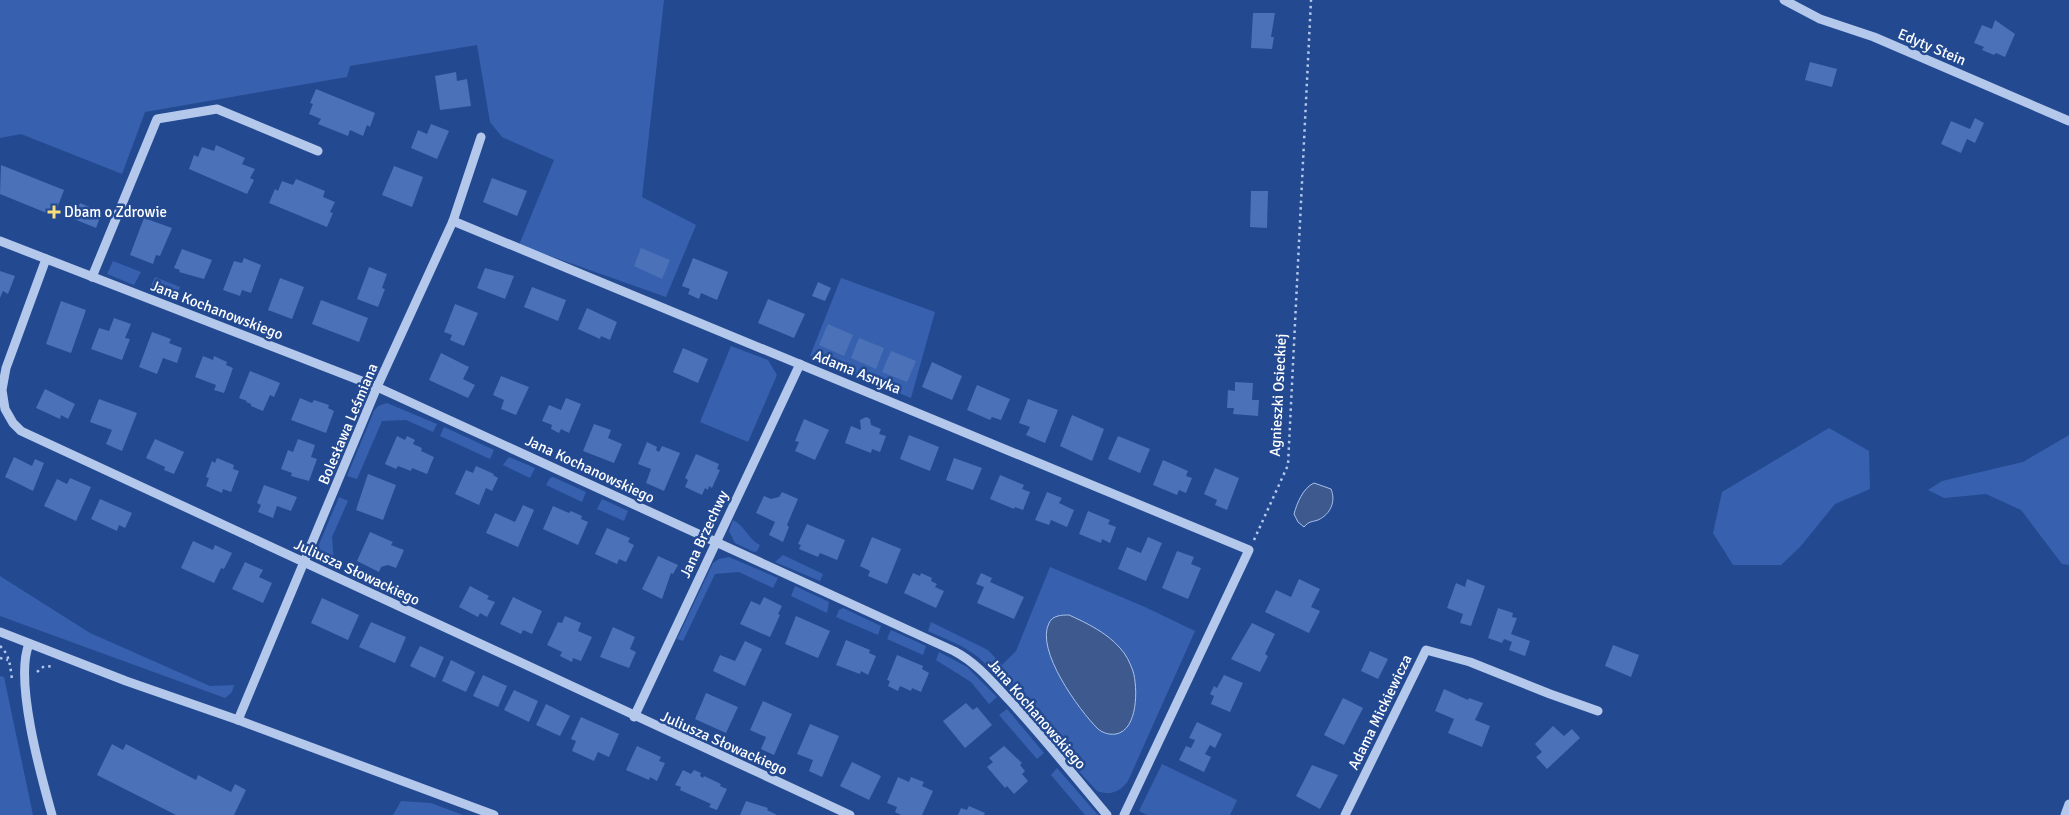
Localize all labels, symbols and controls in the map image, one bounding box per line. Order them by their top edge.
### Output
street label: Edyty Stein [1895,25,1969,69]
place label: Dbam o Zdrowie [64,203,167,221]
marker: Dbam o Zdrowie [48,206,60,218]
street label: Jana Kochanowskiego [148,276,286,344]
street label: Agnieszki Osieckiej [1266,333,1290,457]
street label: Adama Asnyka [810,346,904,398]
street label: Bolesława Leśmiana [314,361,382,487]
street label: Jana Kochanowskiego [523,431,658,507]
street label: Jana Brzechwy [676,487,732,581]
street label: Juliusza Słowackiego [291,535,423,609]
street label: Adama Mickiewicza [1344,651,1416,773]
street label: Jana Kochanowskiego [984,655,1090,773]
street label: Juliusza Słowackiego [658,707,790,779]

